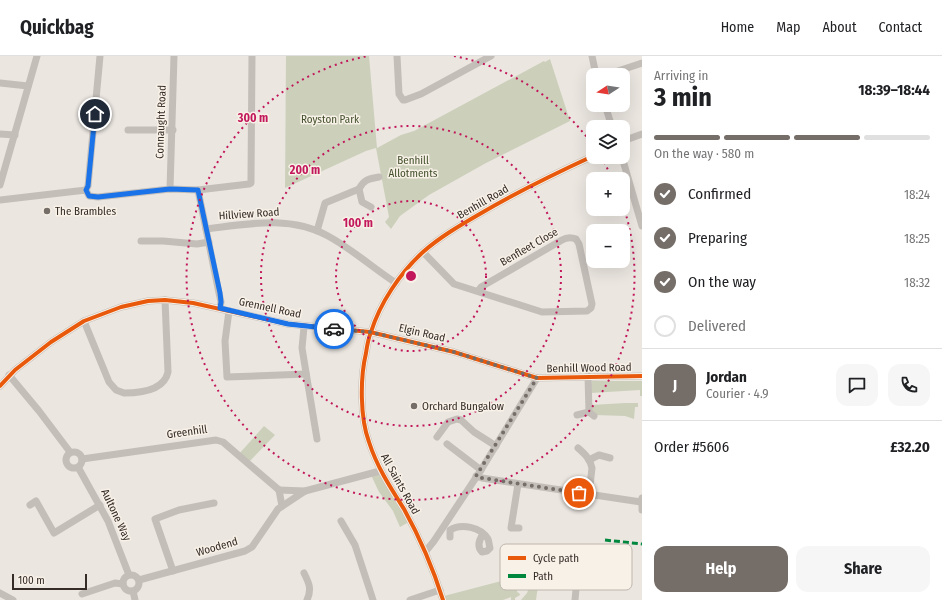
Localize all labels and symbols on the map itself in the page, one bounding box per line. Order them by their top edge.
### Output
north arrow [586,68,630,112]
street label: Connaught Road [153,85,169,159]
pin [78,97,112,131]
text: 300 m [237,111,268,125]
park label: Royston Park [301,113,360,126]
park label: Benhill Allotments [389,154,438,180]
text: 200 m [289,163,320,177]
street label: Benhill Road [455,182,511,222]
place label: The Brambles [55,205,116,218]
street label: Hillview Road [218,205,280,223]
marker: The Brambles [42,206,52,216]
text: 100 m [343,216,373,230]
street label: Benfleet Close [498,225,560,269]
centre of rings [404,269,418,283]
street label: Grennell Road [238,295,302,321]
courier [314,309,354,349]
street label: Elgin Road [398,321,446,345]
street label: Benhill Wood Road [546,361,632,375]
place label: Orchard Bungalow [422,400,504,413]
marker: Orchard Bungalow [409,401,419,411]
street label: Greenhill [166,423,208,441]
street label: All Saints Road [378,451,422,517]
pin [562,476,596,510]
street label: Aultone Way [98,487,134,543]
street label: Woodend [195,535,239,559]
legend [500,544,632,590]
text: Cycle path [533,552,579,565]
text: Path [533,570,553,583]
scale bar [12,572,87,591]

